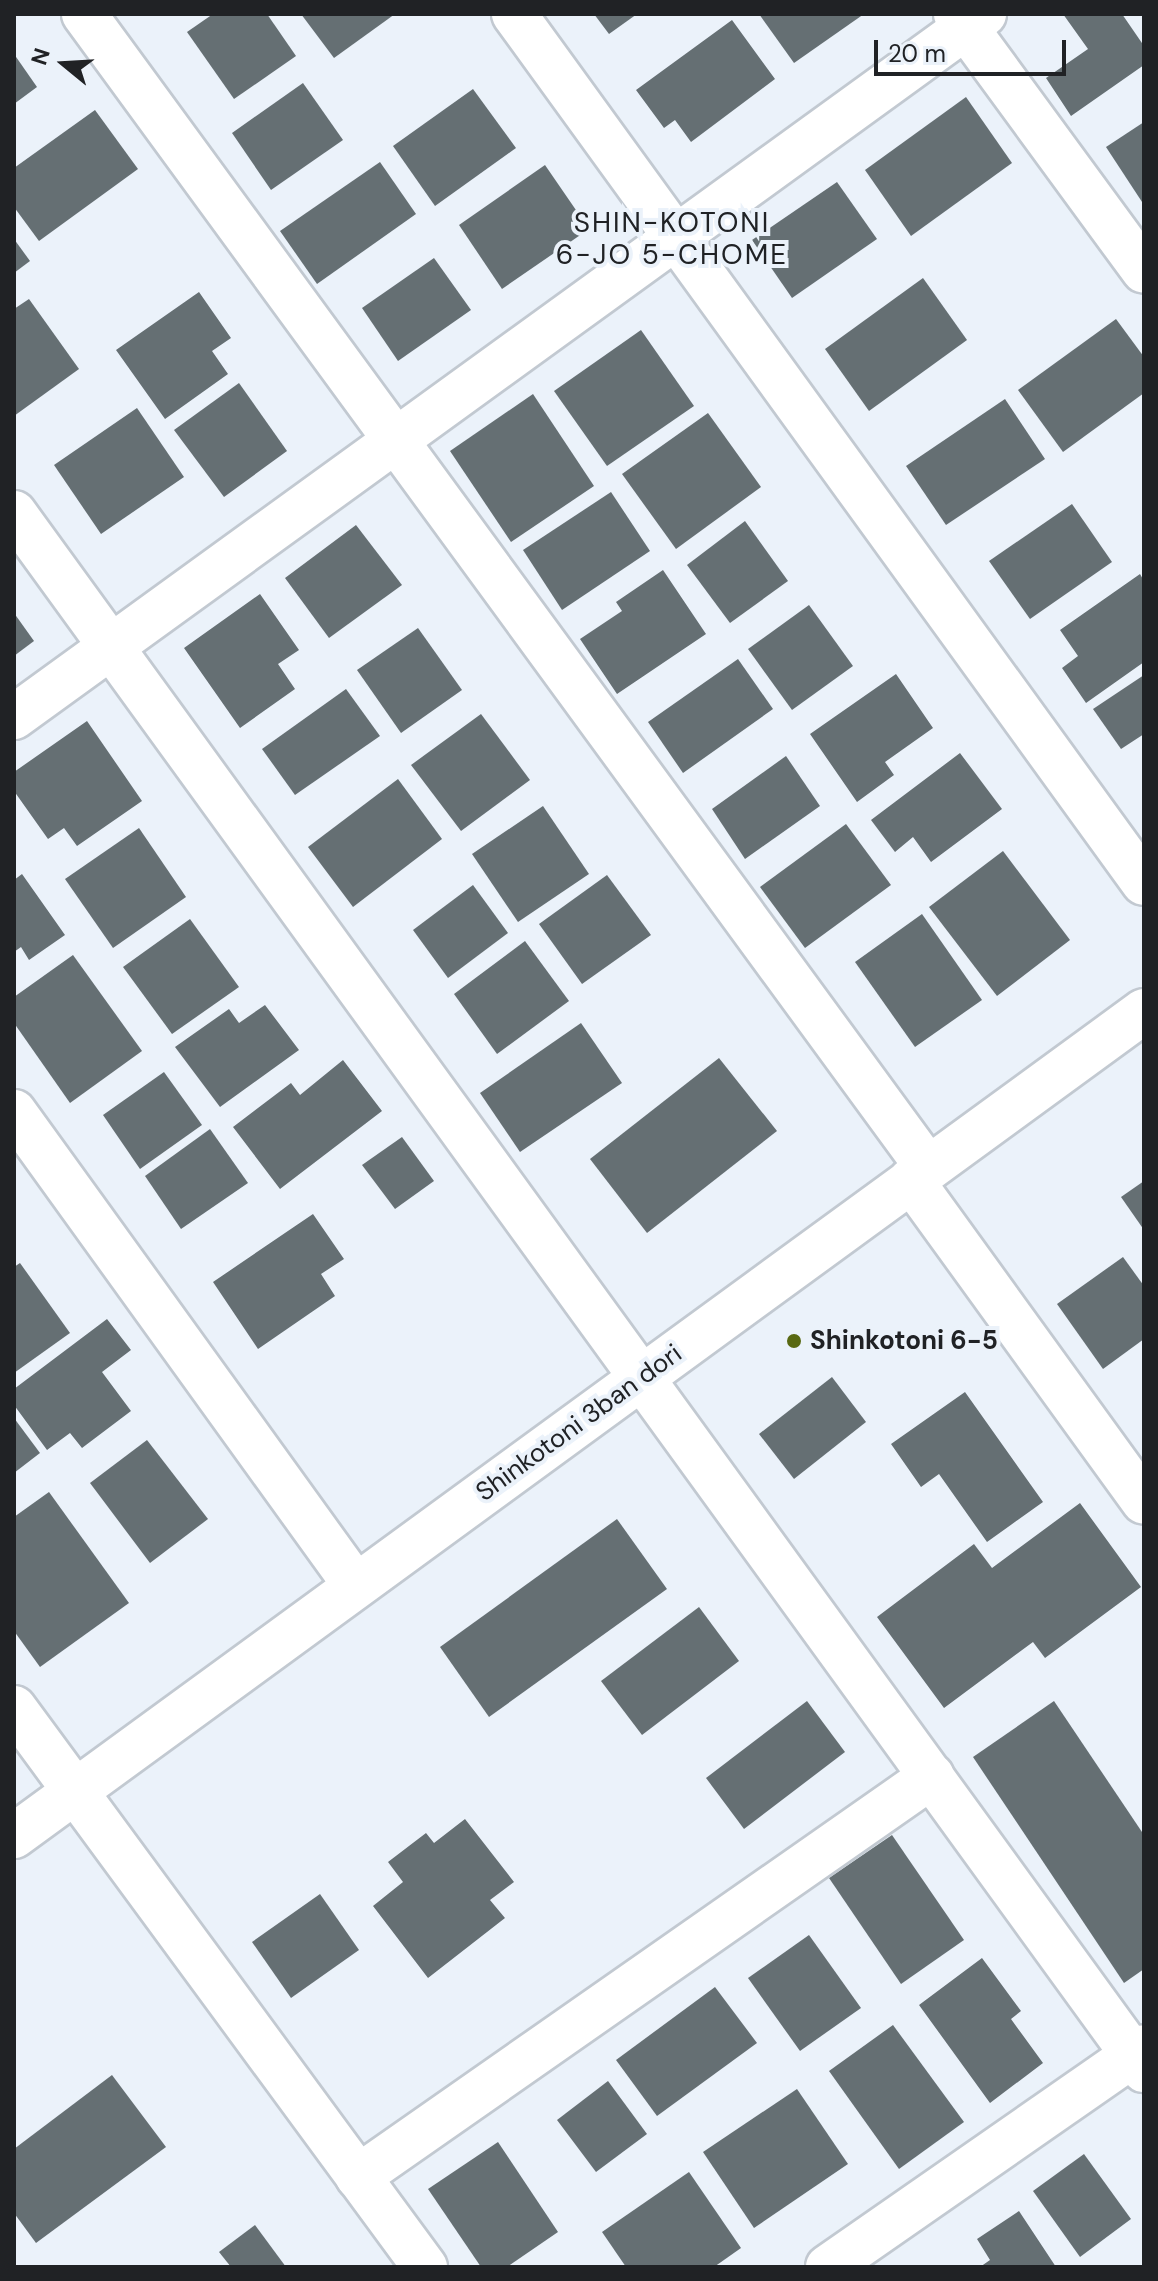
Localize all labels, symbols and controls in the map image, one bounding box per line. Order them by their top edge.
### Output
north arrow [24,24,104,104]
scale bar [878,24,1070,74]
text: 20 m [888,38,946,69]
text: N [24,44,57,69]
district label: SHIN-KOTONI 6-JO 5-CHOME [556,206,788,272]
place label: Shinkotoni 6-5 [810,1325,998,1357]
marker: Shinkotoni 6-5 [785,1332,803,1350]
street label: Shinkotoni 3ban dori [470,1338,688,1508]

